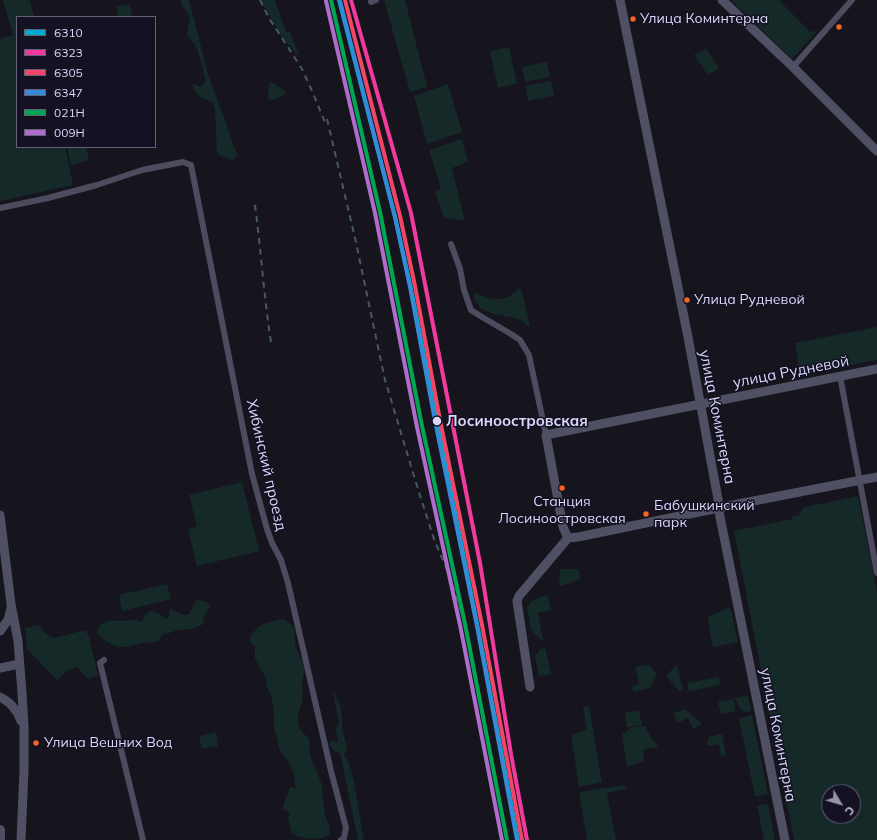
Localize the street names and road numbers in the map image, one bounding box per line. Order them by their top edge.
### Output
street label: улица Коминтерна [695,348,739,486]
street label: улица Рудневой [731,352,851,392]
street label: Хибинский проезд [242,397,290,533]
street label: улица Коминтерна [756,666,800,804]

